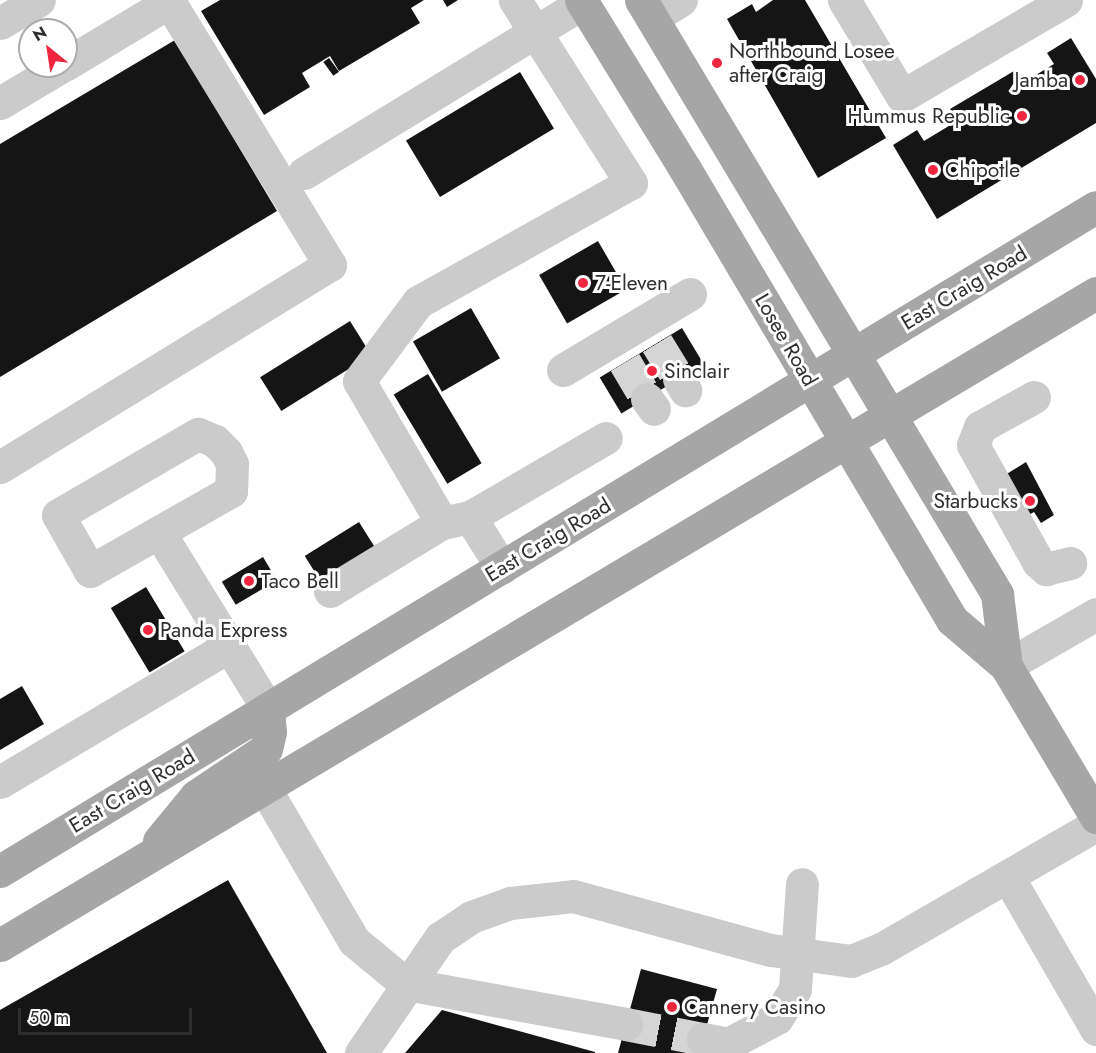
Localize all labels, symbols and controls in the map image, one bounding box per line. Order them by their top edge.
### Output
north arrow [18,18,78,78]
text: N [28,21,51,47]
place label: Northbound Losee after Craig [729,38,895,88]
marker: Northbound Losee after Craig [710,56,724,70]
place label: Jamba [1014,67,1068,93]
marker: Jamba [1073,73,1087,87]
place label: Hummus Republic [848,103,1010,129]
marker: Hummus Republic [1015,109,1029,123]
place label: Chipotle [945,157,1020,183]
marker: Chipotle [926,163,940,177]
street label: East Craig Road [897,241,1031,335]
place label: 7-Eleven [595,270,668,296]
marker: 7-Eleven [576,276,590,290]
street label: Losee Road [749,289,823,391]
place label: Sinclair [664,358,730,384]
marker: Sinclair [645,364,659,378]
place label: Starbucks [933,488,1018,514]
street label: East Craig Road [481,493,615,587]
marker: Starbucks [1023,494,1037,508]
place label: Taco Bell [261,568,339,594]
marker: Taco Bell [242,574,256,588]
place label: Panda Express [160,617,287,643]
marker: Panda Express [141,623,155,637]
street label: East Craig Road [65,744,199,838]
place label: Cannery Casino [684,994,826,1020]
scale bar [21,996,195,1034]
marker: Cannery Casino [665,1000,679,1014]
text: 50 m [29,1005,69,1031]

